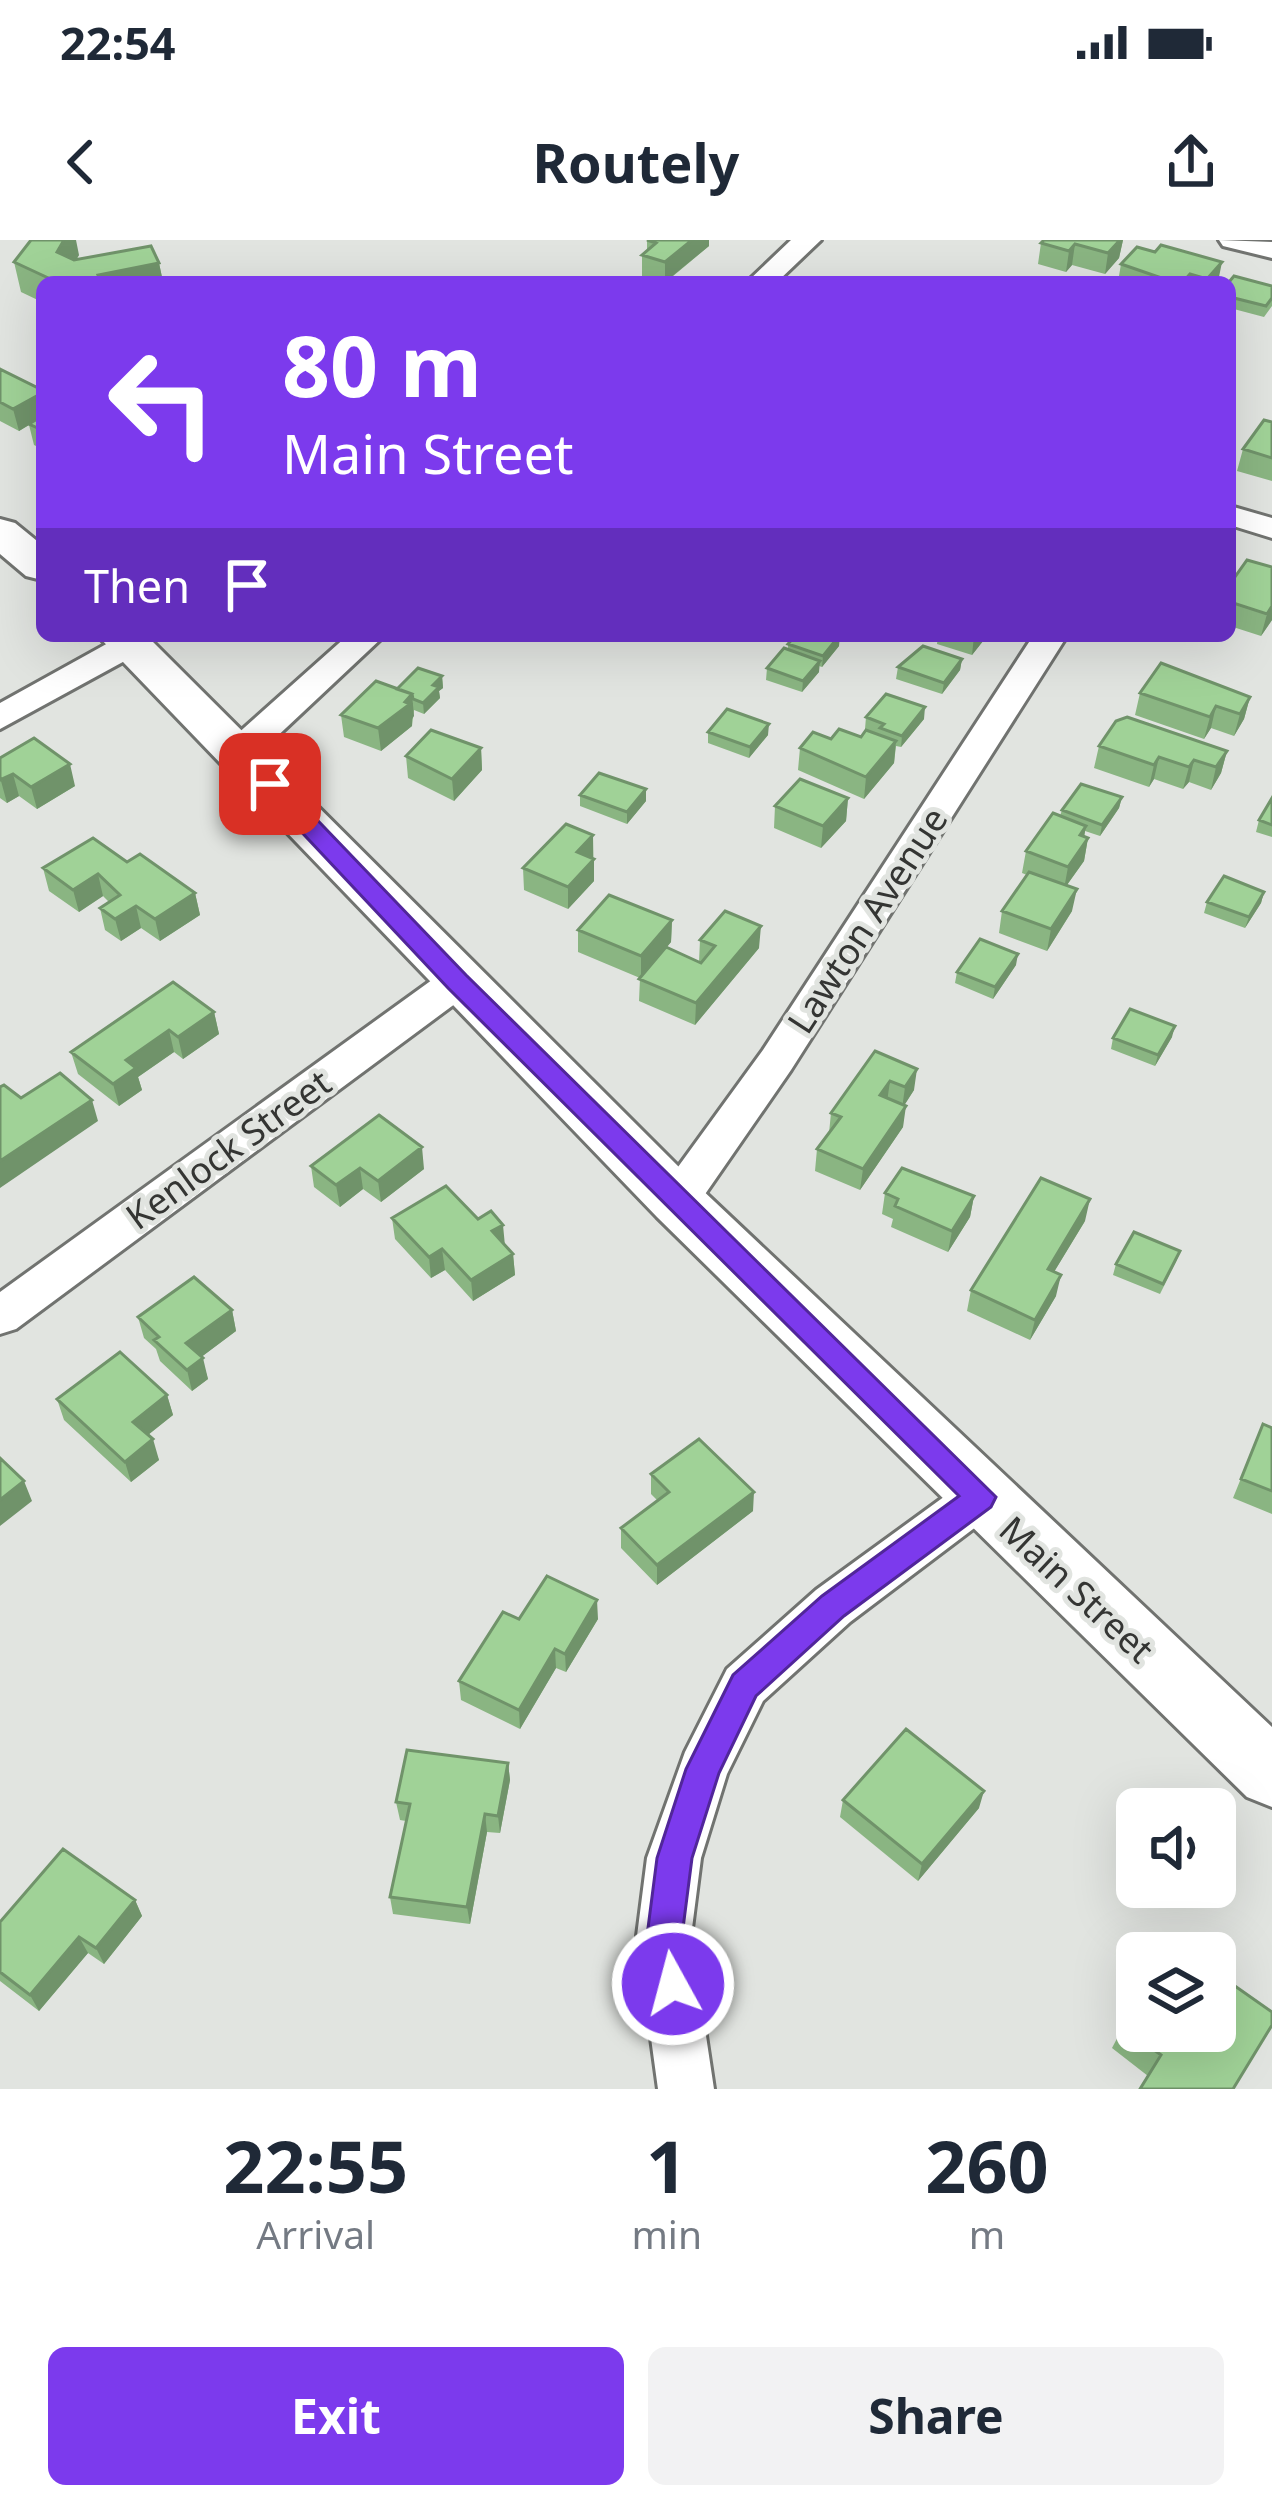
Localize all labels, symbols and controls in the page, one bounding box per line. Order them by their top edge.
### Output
text: 22:54 [60,12,176,73]
text: Routely [533,125,739,199]
icon: back [48,129,114,195]
icon: share [1158,129,1224,195]
text: 80 m [282,307,482,422]
icon: left [84,324,240,480]
text: Main Street [282,416,573,490]
icon: arrive [214,552,280,618]
text: Then [84,555,190,616]
pin [219,733,321,835]
icon: arrive [237,751,303,817]
street label: Lawton Avenue [776,798,958,1042]
street label: Kenlock Street [116,1058,340,1240]
street label: Main Street [989,1505,1165,1673]
map controls [1116,1788,1236,2052]
button: sound [1116,1788,1236,1908]
position arrow [610,1921,736,2047]
button: layers [1116,1932,1236,2052]
text: 22:55 [223,2116,408,2214]
text: 1 [646,2116,687,2214]
text: 260 [925,2116,1049,2214]
text: Arrival [256,2207,375,2260]
text: min [631,2207,702,2260]
text: m [969,2207,1005,2260]
button: Exit [48,2347,624,2485]
button: Share [648,2347,1224,2485]

